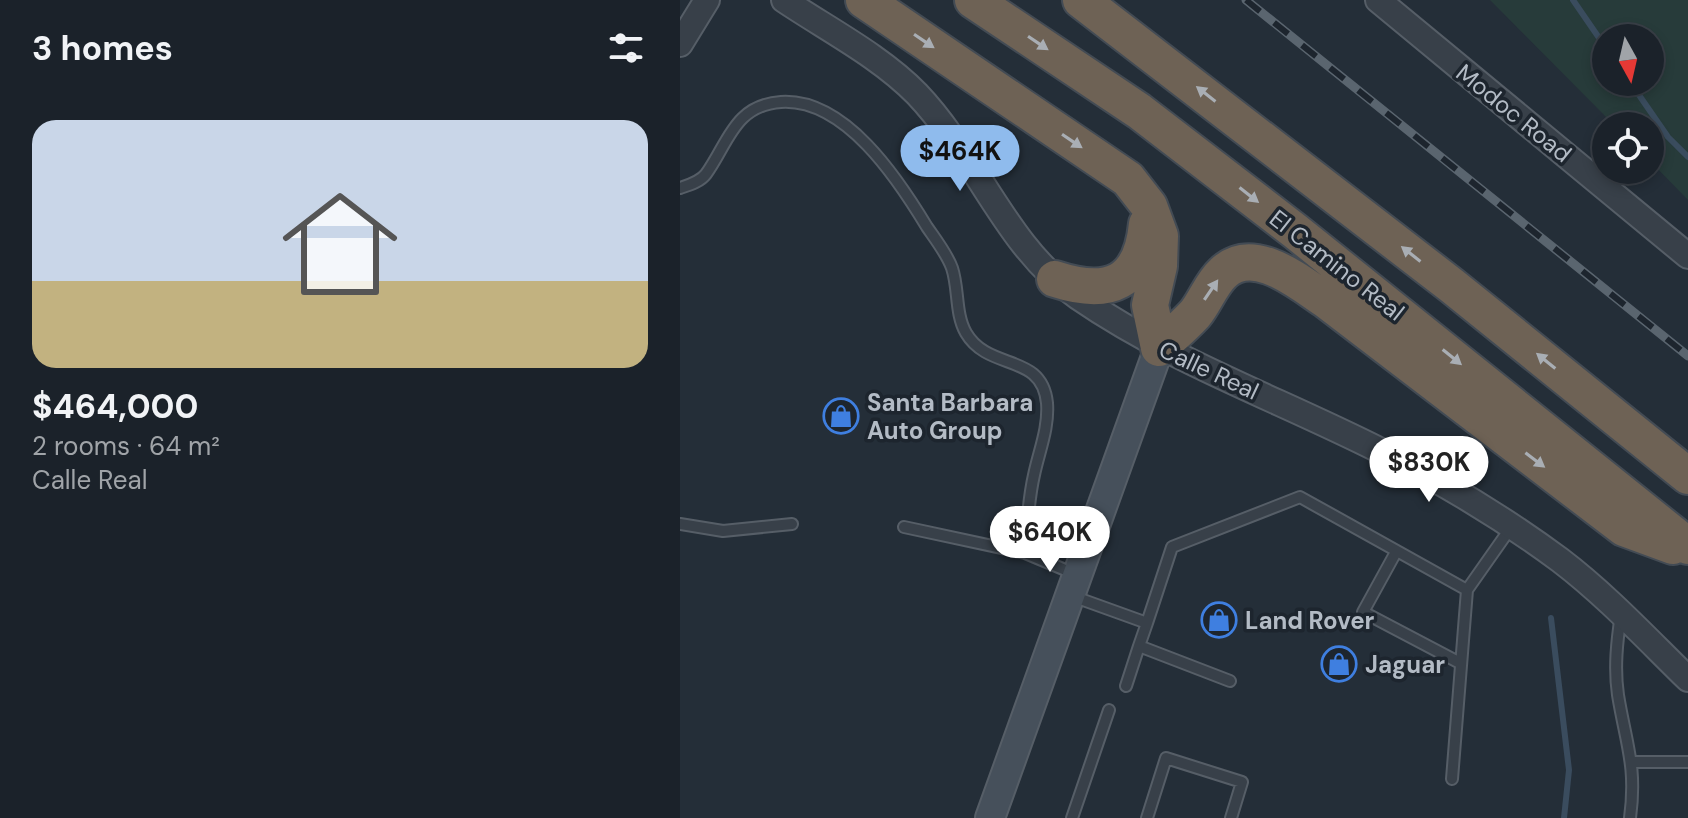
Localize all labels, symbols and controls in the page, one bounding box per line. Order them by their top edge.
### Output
north arrow [1592,24,1664,96]
map controls [1592,24,1664,184]
text: 3 homes [32,26,173,71]
icon: filters [604,26,648,70]
one-way arrow [914,33,935,48]
one-way arrow [1027,36,1049,50]
street label: Modoc Road [1450,57,1578,169]
one-way arrow [1196,86,1216,103]
button: locate [1592,112,1664,184]
pin: $464K [904,125,1016,193]
one-way arrow [1061,133,1082,148]
text: $464K [919,134,1001,168]
icon: home [268,172,412,316]
one-way arrow [1239,187,1259,203]
street label: El Camino Real [1263,203,1411,327]
one-way arrow [1401,246,1421,262]
one-way arrow [1203,280,1218,301]
street label: Calle Real [1154,333,1264,407]
one-way arrow [1442,348,1462,365]
one-way arrow [1536,354,1556,370]
text: $464,000 [32,384,198,429]
place label: Santa Barbara Auto Group [867,387,1033,446]
shop icon: Santa Barbara Auto Group [822,397,860,435]
text: 2 rooms · 64 m² [32,429,220,463]
pin: $830K [1373,436,1485,504]
text: $830K [1387,445,1471,479]
one-way arrow [1525,452,1545,468]
text: Calle Real [32,463,147,497]
pin: $640K [994,506,1106,574]
text: $640K [1008,515,1092,549]
shop icon: Land Rover [1200,601,1238,639]
place label: Land Rover [1245,605,1375,636]
shop icon: Jaguar [1320,645,1358,683]
place label: Jaguar [1365,649,1445,680]

